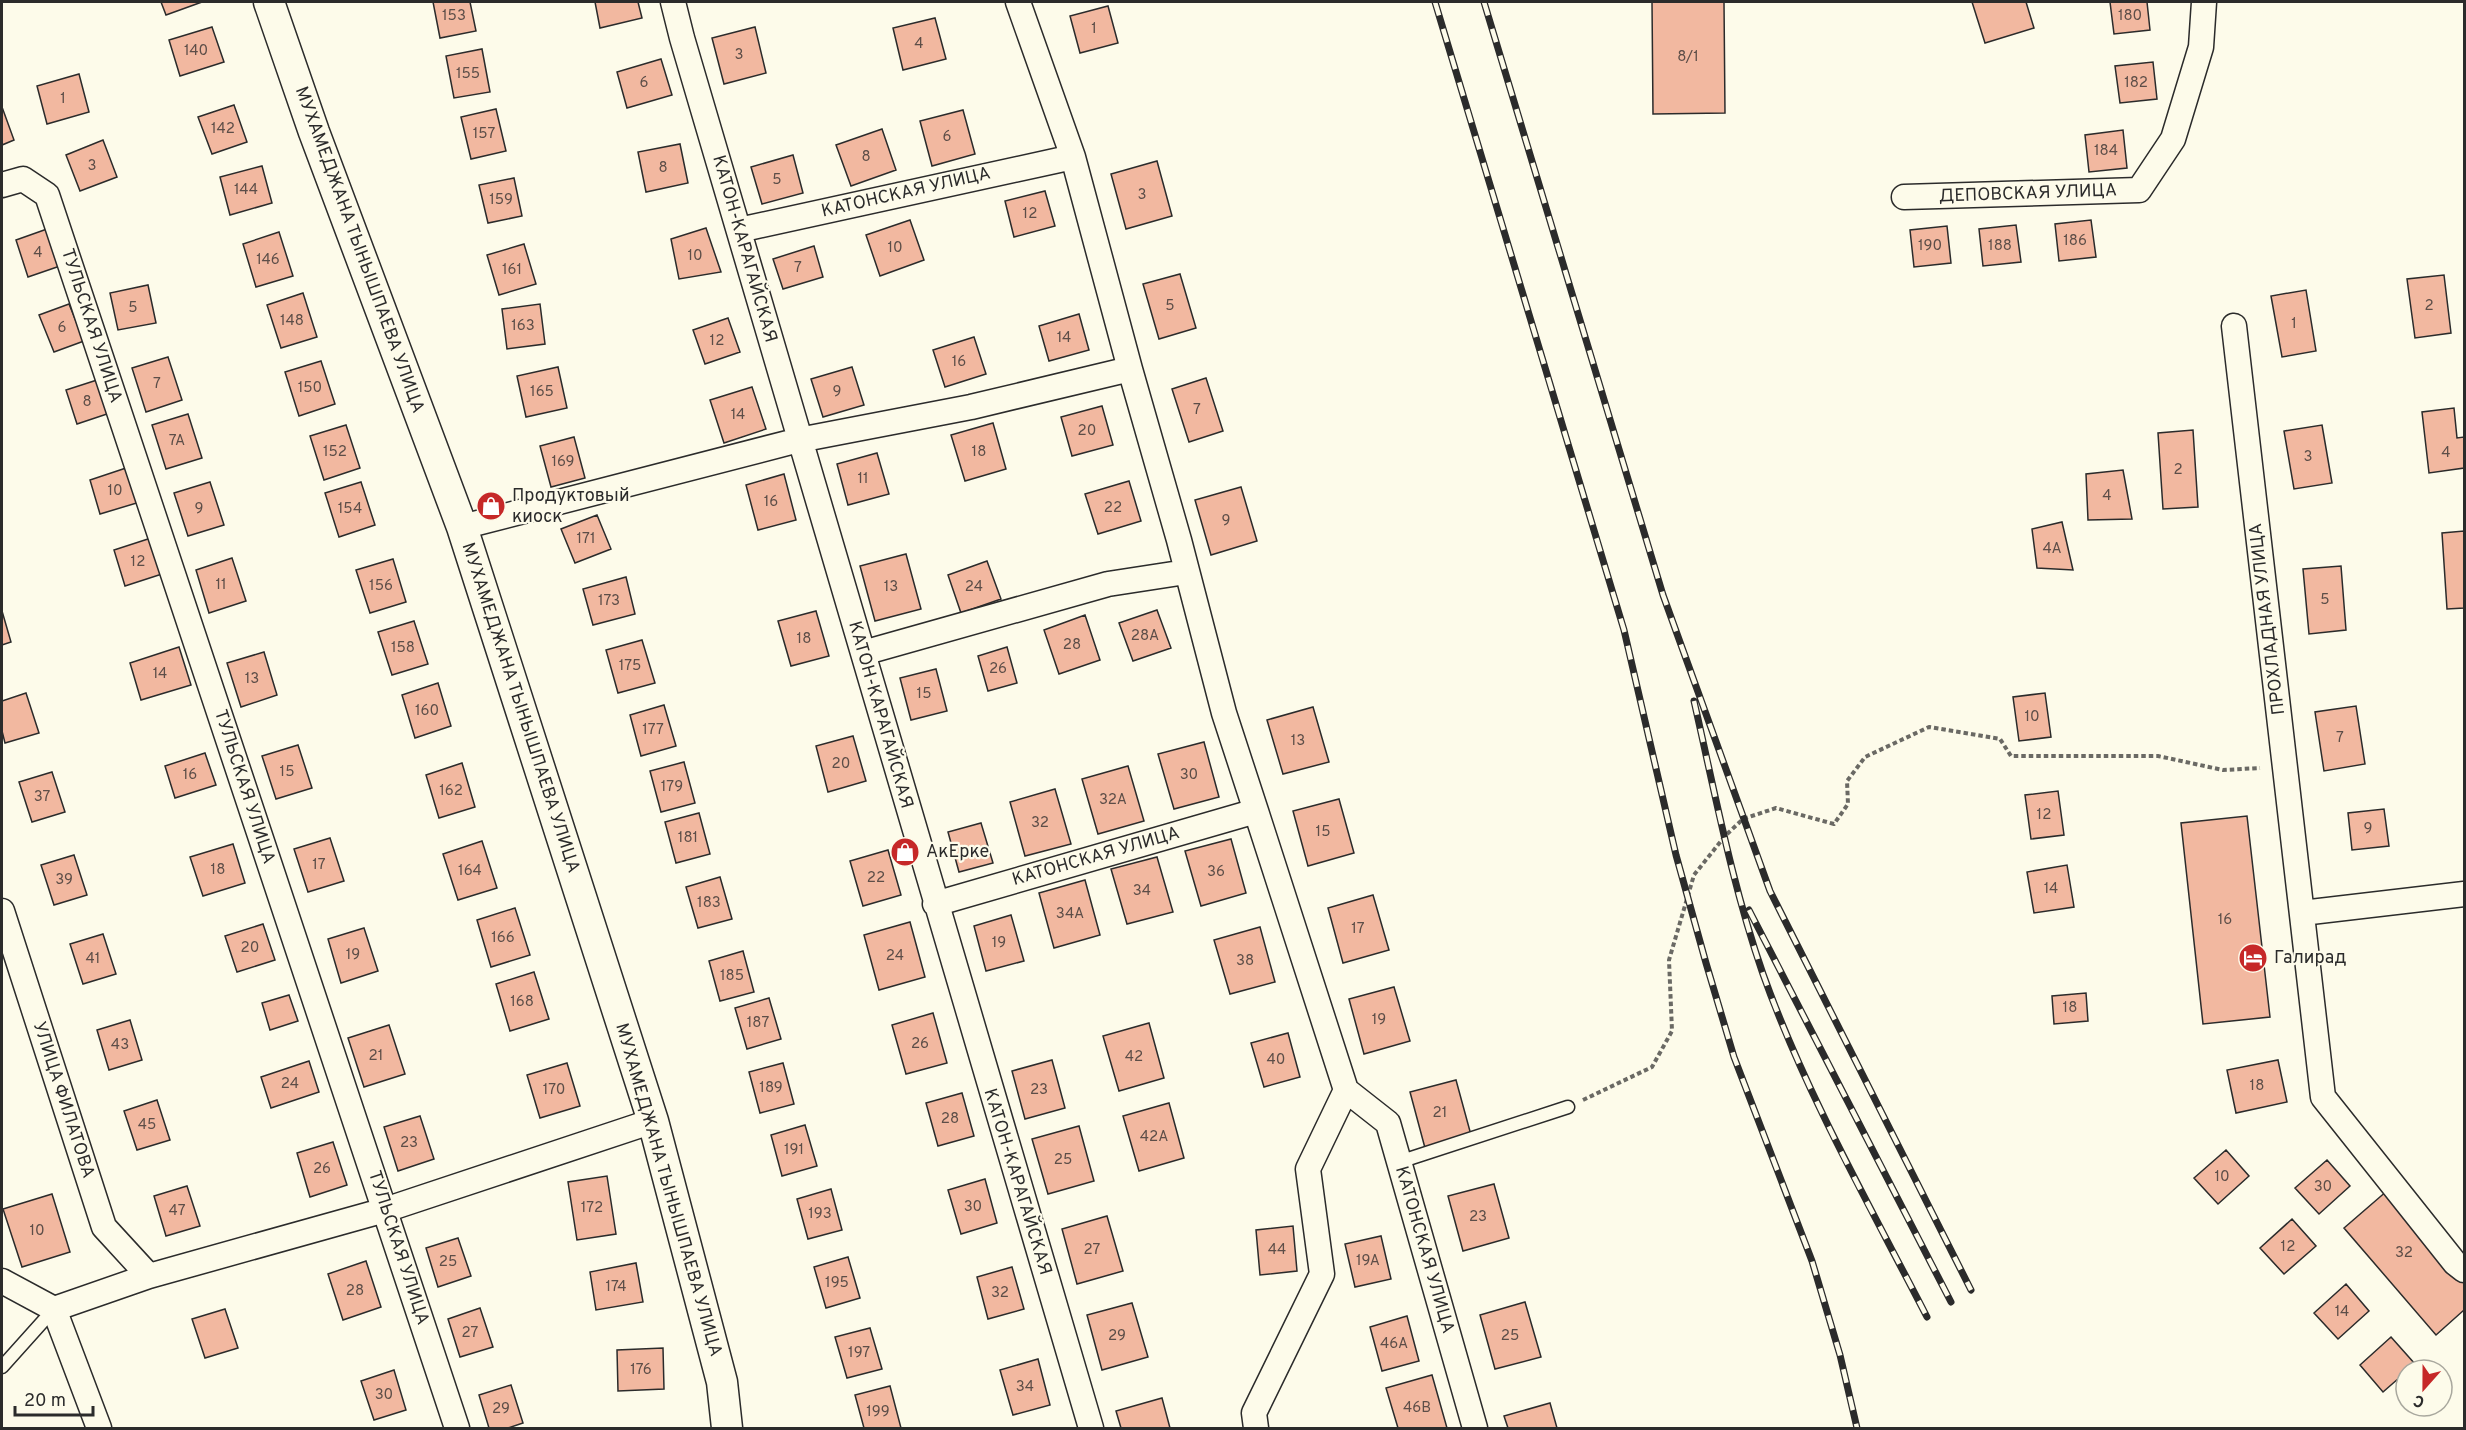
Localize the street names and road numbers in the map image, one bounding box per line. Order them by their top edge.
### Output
street label: МУХАМЕДЖАНА ТЫНЫШПАЕВА УЛИЦА [289,83,429,417]
street label: КАТОН-КАРАГАЙСКАЯ [706,152,784,345]
street label: КАТОНСКАЯ УЛИЦА [819,162,993,224]
street label: ДЕПОВСКАЯ УЛИЦА [1938,179,2118,209]
street label: ТУЛЬСКАЯ УЛИЦА [55,246,127,406]
street label: ПРОХЛАДНАЯ УЛИЦА [2245,522,2291,716]
street label: МУХАМЕДЖАНА ТЫНЫШПАЕВА УЛИЦА [456,540,584,876]
street label: КАТОН-КАРАГАЙСКАЯ [842,618,920,811]
street label: ТУЛЬСКАЯ УЛИЦА [208,707,280,867]
street label: КАТОНСКАЯ УЛИЦА [1010,822,1182,892]
street label: УЛИЦА ФИЛАТОВА [27,1019,99,1181]
street label: МУХАМЕДЖАНА ТЫНЫШПАЕВА УЛИЦА [609,1021,727,1359]
street label: КАТОН-КАРАГАЙСКАЯ [978,1085,1058,1278]
street label: КАТОНСКАЯ УЛИЦА [1389,1164,1459,1336]
street label: ТУЛЬСКАЯ УЛИЦА [362,1168,434,1328]

